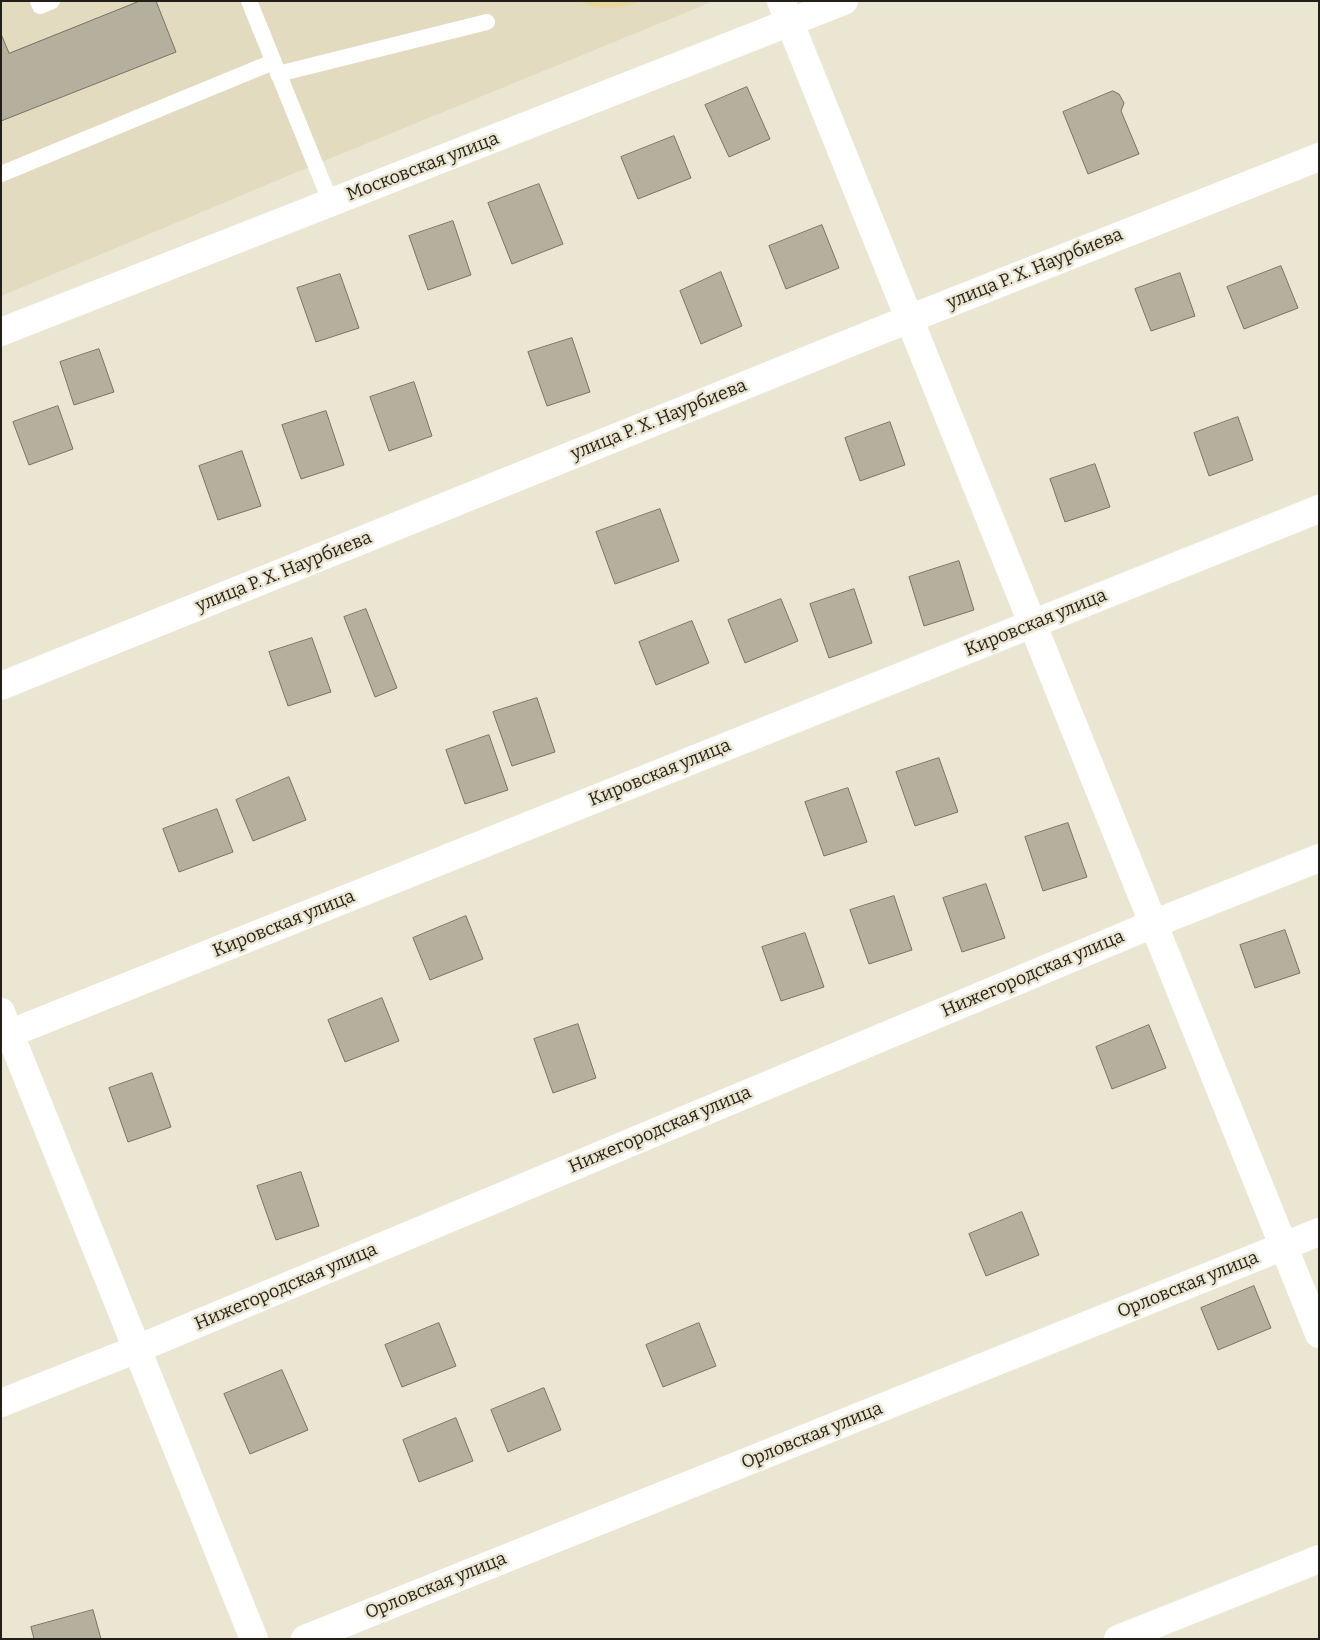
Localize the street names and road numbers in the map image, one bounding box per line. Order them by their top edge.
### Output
street label: Московская улица [344,128,502,206]
street label: улица Р. Х. Наурбиева [944,224,1126,314]
street label: улица Р. Х. Наурбиева [568,375,750,465]
street label: улица Р. Х. Наурбиева [193,527,375,617]
street label: Кировская улица [962,585,1110,661]
street label: Кировская улица [586,735,734,811]
street label: Кировская улица [210,886,358,962]
street label: Нижегородская улица [938,926,1128,1022]
street label: Нижегородская улица [565,1082,755,1178]
street label: Нижегородская улица [191,1239,381,1335]
street label: Орловская улица [1114,1247,1262,1323]
street label: Орловская улица [738,1398,886,1474]
street label: Орловская улица [362,1548,510,1624]

